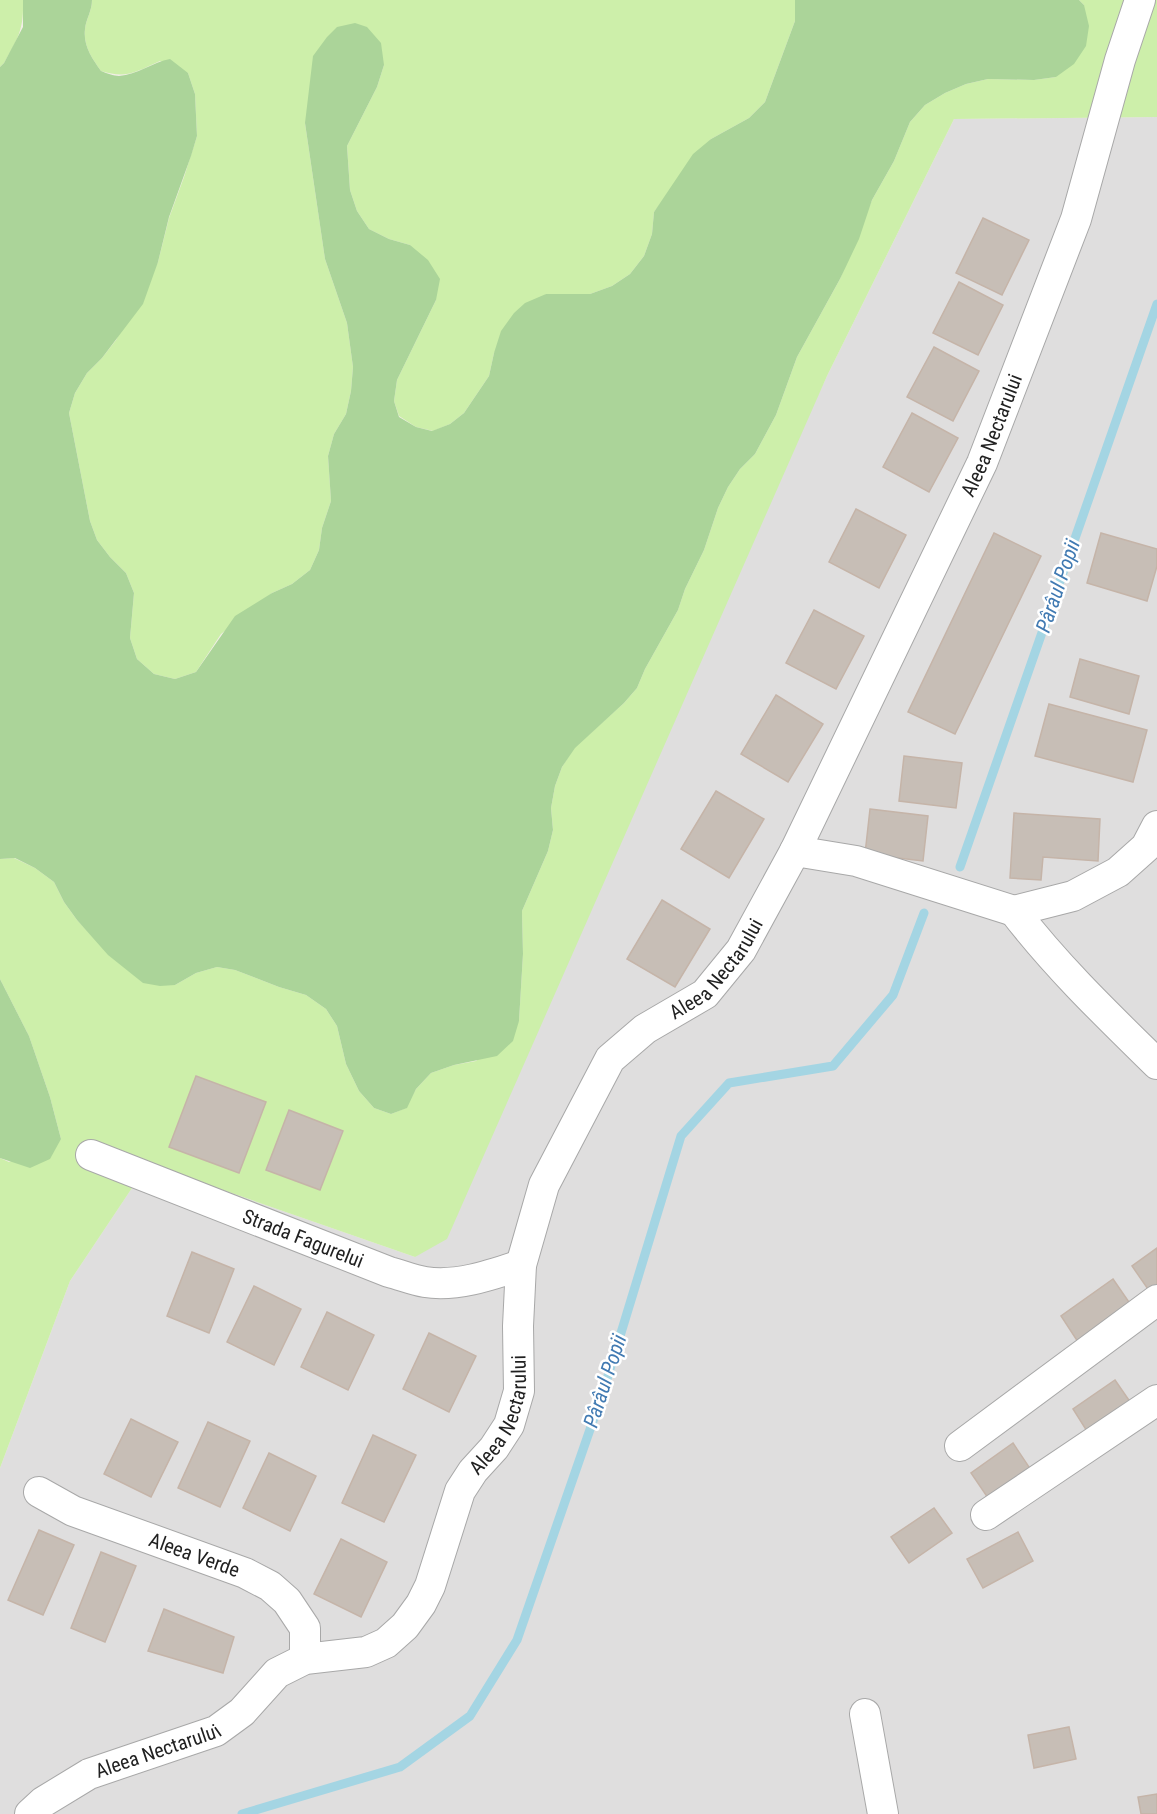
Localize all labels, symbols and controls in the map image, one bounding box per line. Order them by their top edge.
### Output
street label: Aleea Nectarului [956,371,1027,500]
water label: Pârâul Popii [1031,536,1085,636]
street label: Aleea Nectarului [665,914,768,1024]
street label: Strada Fagurelui [239,1204,367,1273]
water label: Pârâul Popii [579,1331,631,1431]
street label: Aleea Nectarului [464,1355,531,1479]
street label: Aleea Verde [146,1527,243,1582]
street label: Aleea Nectarului [92,1719,226,1783]

